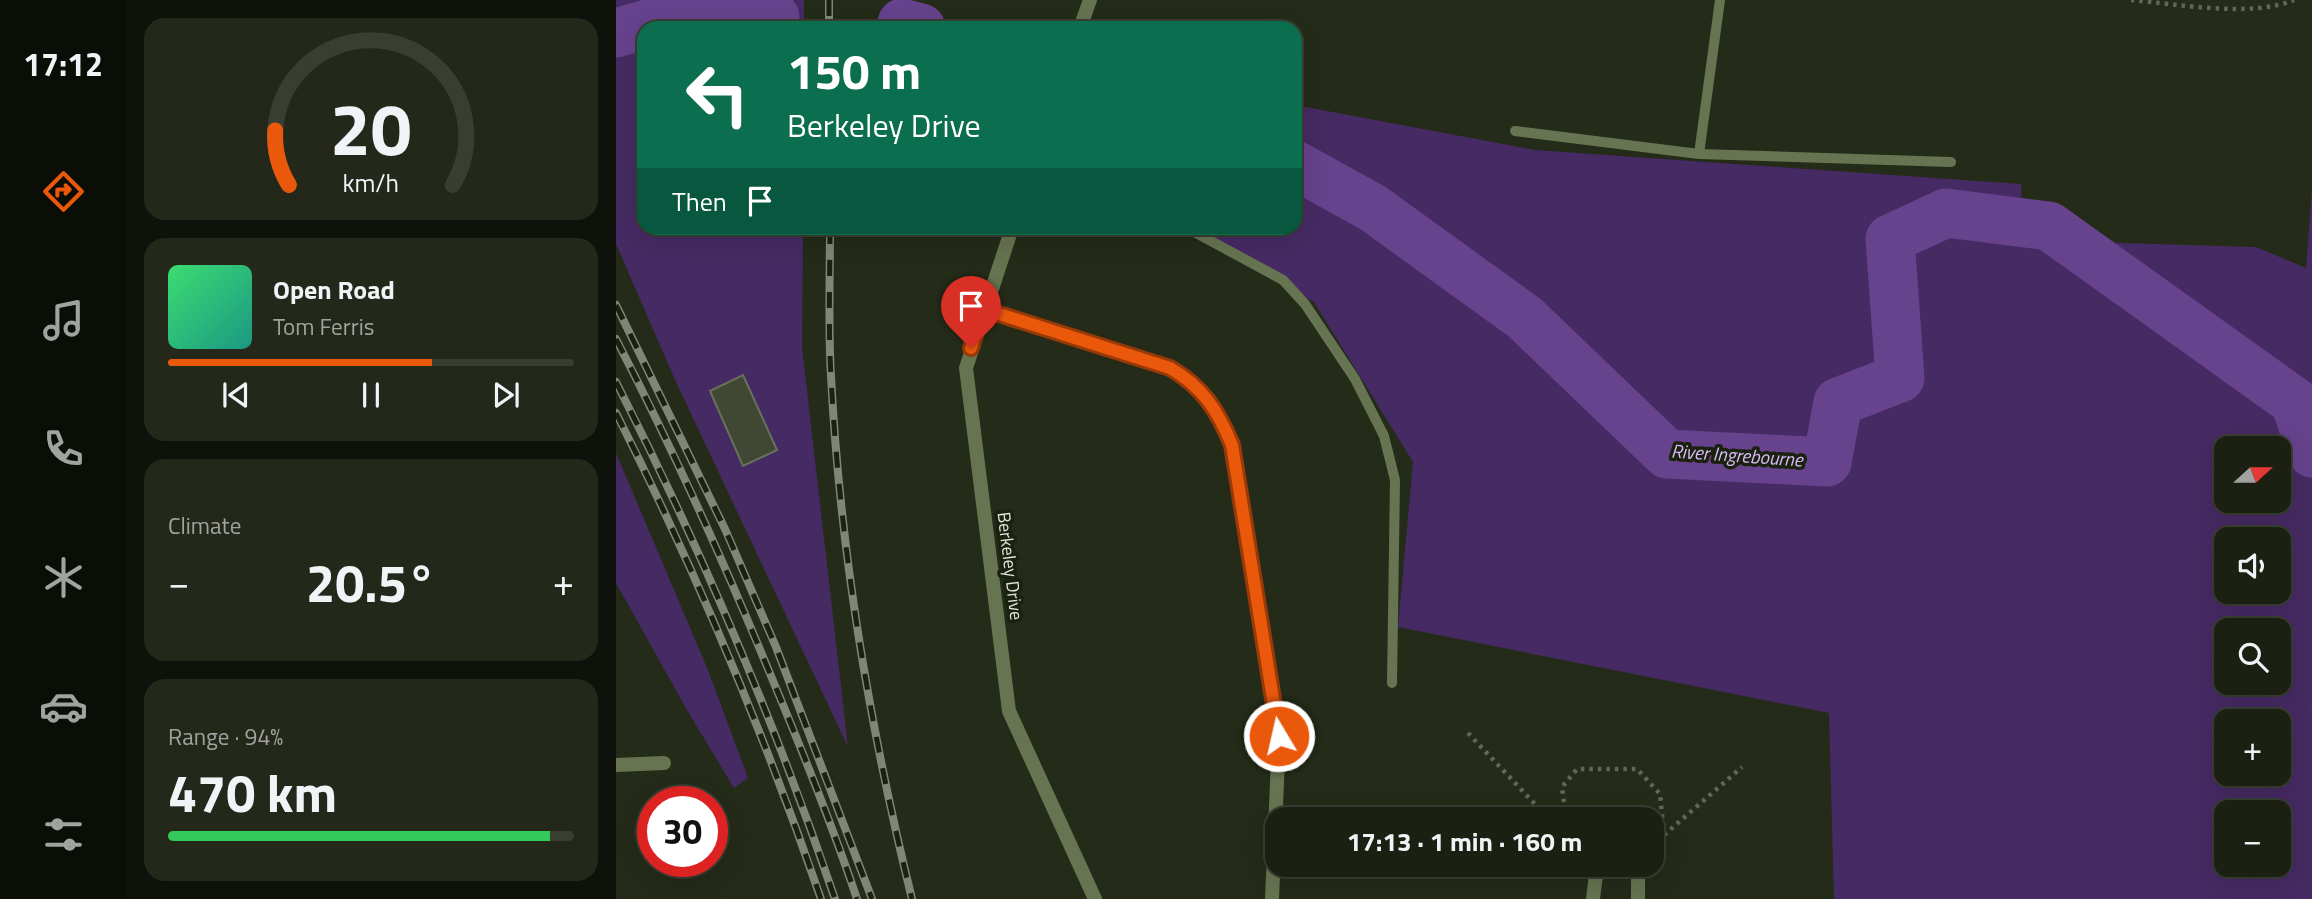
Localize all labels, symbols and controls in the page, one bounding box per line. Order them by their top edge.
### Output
text: 150 m [787,33,921,108]
text: 17:12 [23,40,103,88]
icon: left [672,49,763,140]
text: 20 [330,74,412,184]
text: Berkeley Drive [787,101,981,149]
text: km/h [343,164,399,202]
icon: directions [39,167,88,216]
text: Then [672,182,727,221]
icon: arrive [741,182,779,220]
text: Open Road [273,270,395,309]
pin [941,276,1001,348]
icon: arrive [952,287,990,325]
icon: music [39,296,88,345]
text: Tom Ferris [273,309,374,344]
icon: previous [217,376,255,414]
icon: pause [352,376,390,414]
icon: next [487,376,525,414]
icon: phone [39,424,88,473]
water label: River Ingrebourne [1670,435,1805,474]
north arrow [2214,436,2291,513]
map controls [2214,436,2291,877]
text: Climate [168,508,241,543]
street label: Berkeley Drive [990,510,1031,622]
button: sound [2214,527,2291,604]
text: 20.5° [306,543,436,622]
icon: climate [39,553,88,602]
text: − [168,553,189,611]
text: + [553,553,574,611]
button: search [2214,618,2291,695]
icon: car [39,682,88,731]
position arrow [1242,699,1316,773]
button: + [2214,709,2291,786]
text: Range · 94% [168,719,283,754]
text: 470 km [168,753,337,832]
speed limit sign: 30 [637,786,728,877]
button: − [2214,800,2291,877]
icon: filters [39,810,88,859]
text: 17:13 · 1 min · 160 m [1347,822,1582,861]

